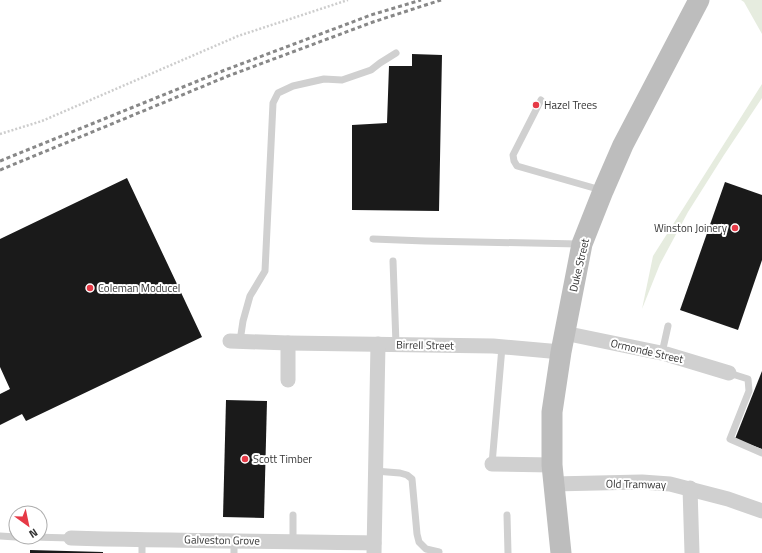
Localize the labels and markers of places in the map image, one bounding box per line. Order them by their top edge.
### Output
place label: Hazel Trees [544,97,597,113]
marker: Hazel Trees [531,100,541,110]
place label: Winston Joinery [654,220,728,236]
marker: Winston Joinery [730,223,740,233]
place label: Coleman Moducel [98,280,180,296]
marker: Coleman Moducel [85,283,95,293]
place label: Scott Timber [253,451,312,467]
marker: Scott Timber [240,454,250,464]

